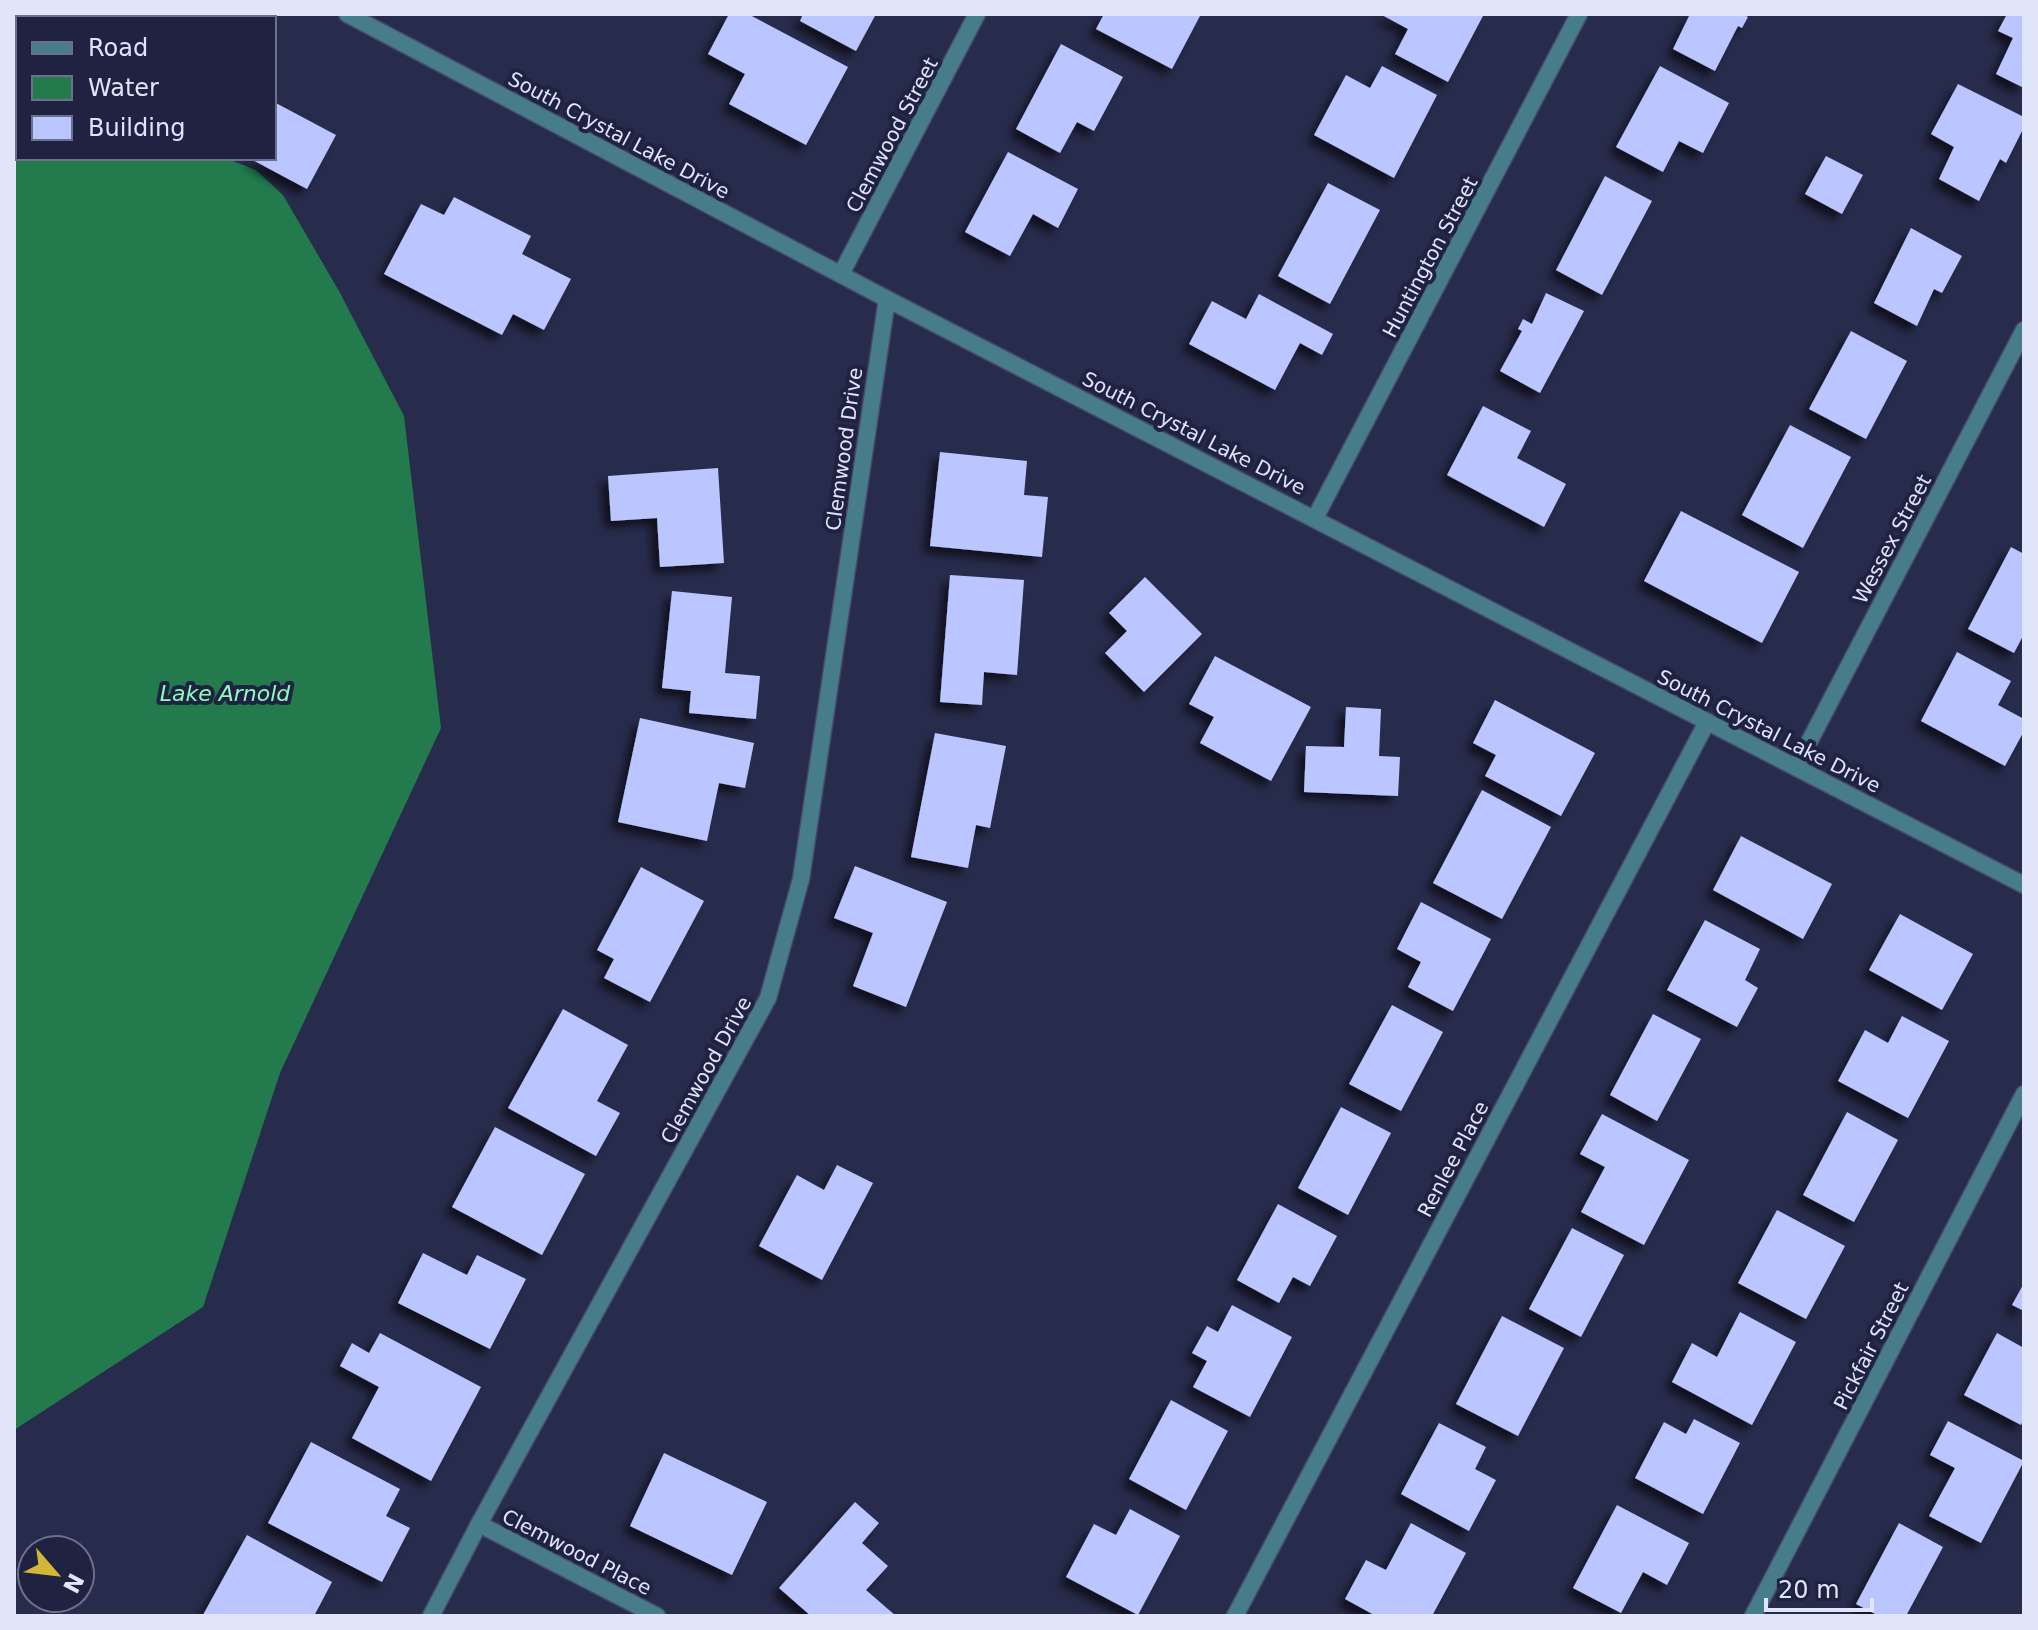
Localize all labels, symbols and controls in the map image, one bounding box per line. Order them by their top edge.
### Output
legend [16,16,276,160]
text: Road [88,34,148,62]
street label: Clemwood Street [841,53,943,217]
street label: South Crystal Lake Drive [504,66,734,204]
text: Water [88,74,159,102]
text: Building [88,114,185,142]
street label: Huntington Street [1377,172,1483,342]
street label: Clemwood Drive [821,366,867,532]
street label: South Crystal Lake Drive [1078,366,1310,500]
street label: Wessex Street [1848,470,1936,608]
street label: South Crystal Lake Drive [1653,664,1885,798]
water label: Lake Arnold [160,681,291,706]
street label: Clemwood Drive [656,992,756,1148]
street label: Renlee Place [1412,1097,1494,1221]
street label: Pickfair Street [1829,1278,1914,1414]
street label: Clemwood Place [498,1504,656,1600]
north arrow [16,1534,96,1614]
scale bar [1766,1562,1872,1612]
text: N [58,1569,89,1597]
text: 20 m [1778,1576,1840,1604]

